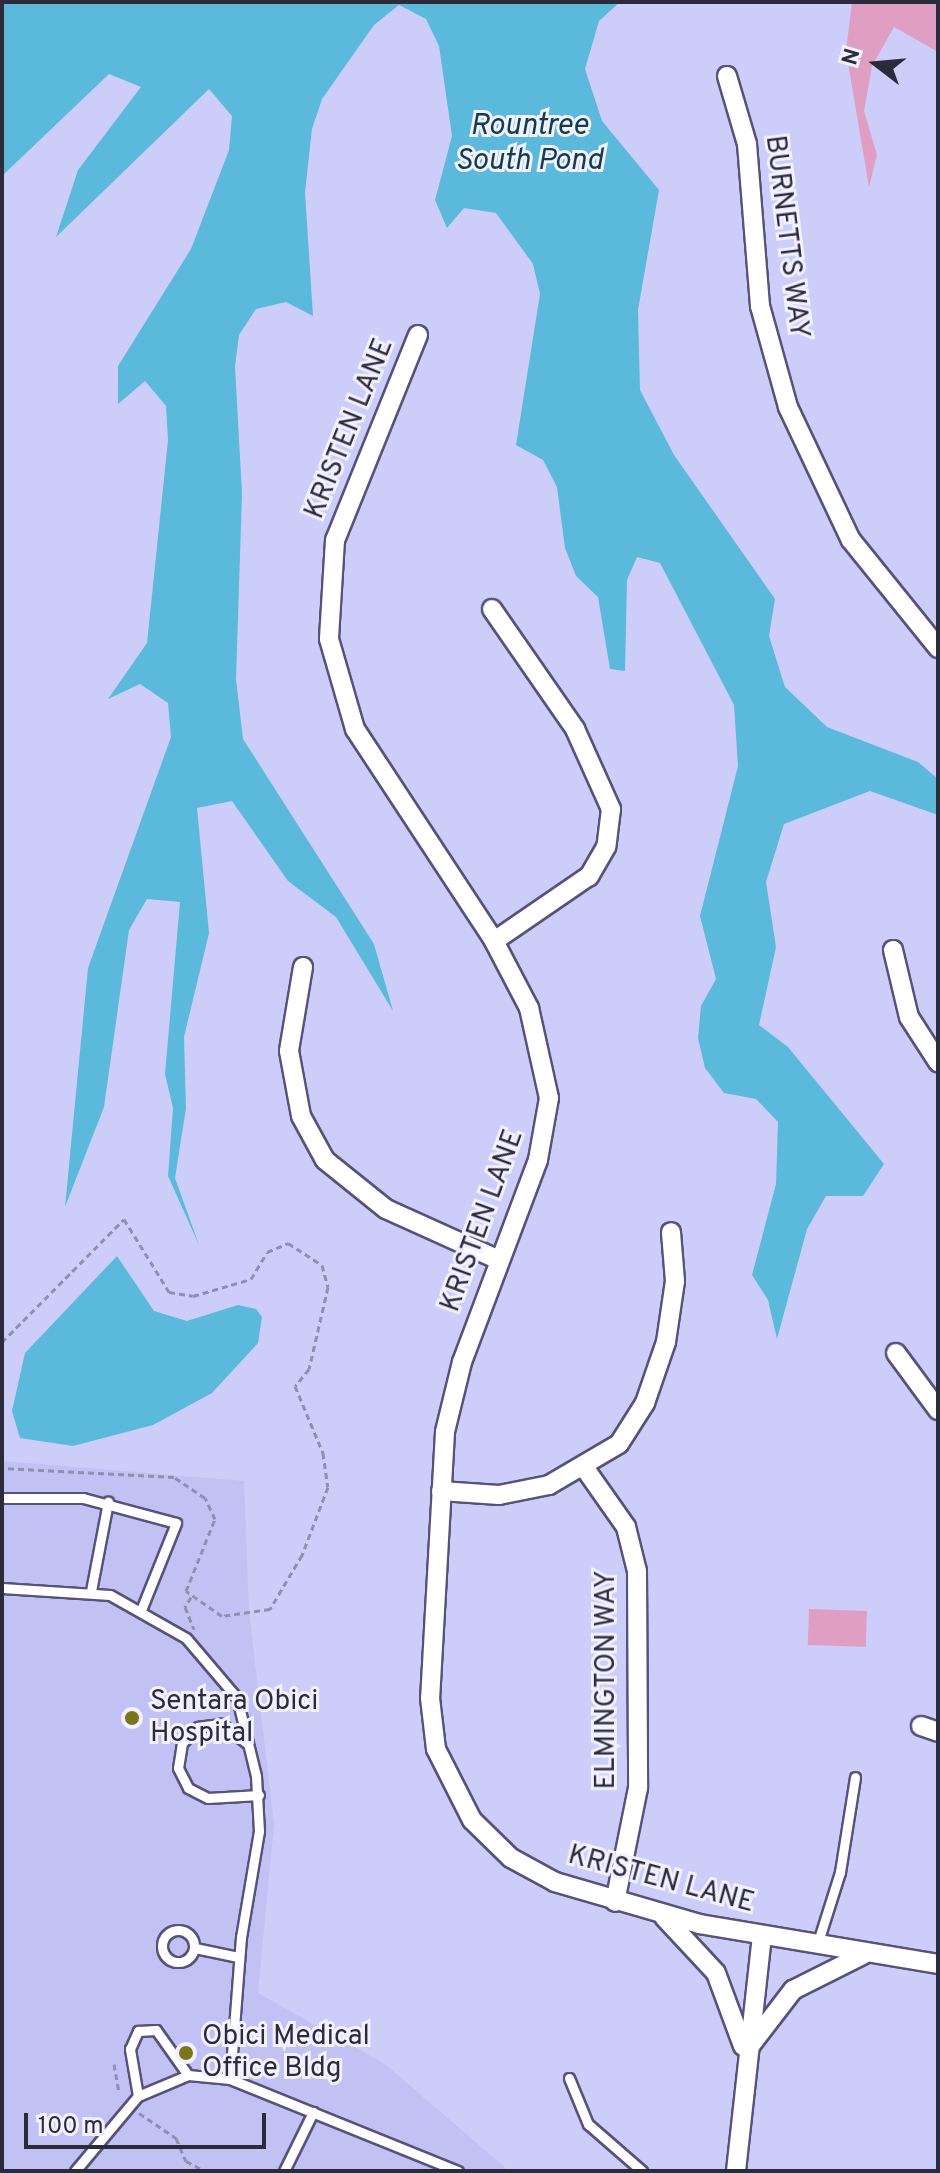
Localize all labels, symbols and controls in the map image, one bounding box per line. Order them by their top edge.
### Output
north arrow [836,24,916,104]
text: N [837,46,868,69]
water label: Rountree South Pond [455,109,603,180]
street label: BURNETTS WAY [757,133,815,341]
street label: KRISTEN LANE [299,334,401,524]
street label: KRISTEN LANE [434,1125,532,1317]
street label: ELMINGTON WAY [590,1570,624,1790]
place label: Sentara Obici Hospital [150,1685,318,1751]
marker: Sentara Obici Hospital [121,1707,143,1729]
street label: KRISTEN LANE [564,1839,758,1921]
place label: Obici Medical Office Bldg [202,2020,370,2086]
marker: Obici Medical Office Bldg [177,2044,195,2062]
scale bar [28,2097,270,2147]
text: 100 m [38,2112,104,2142]

